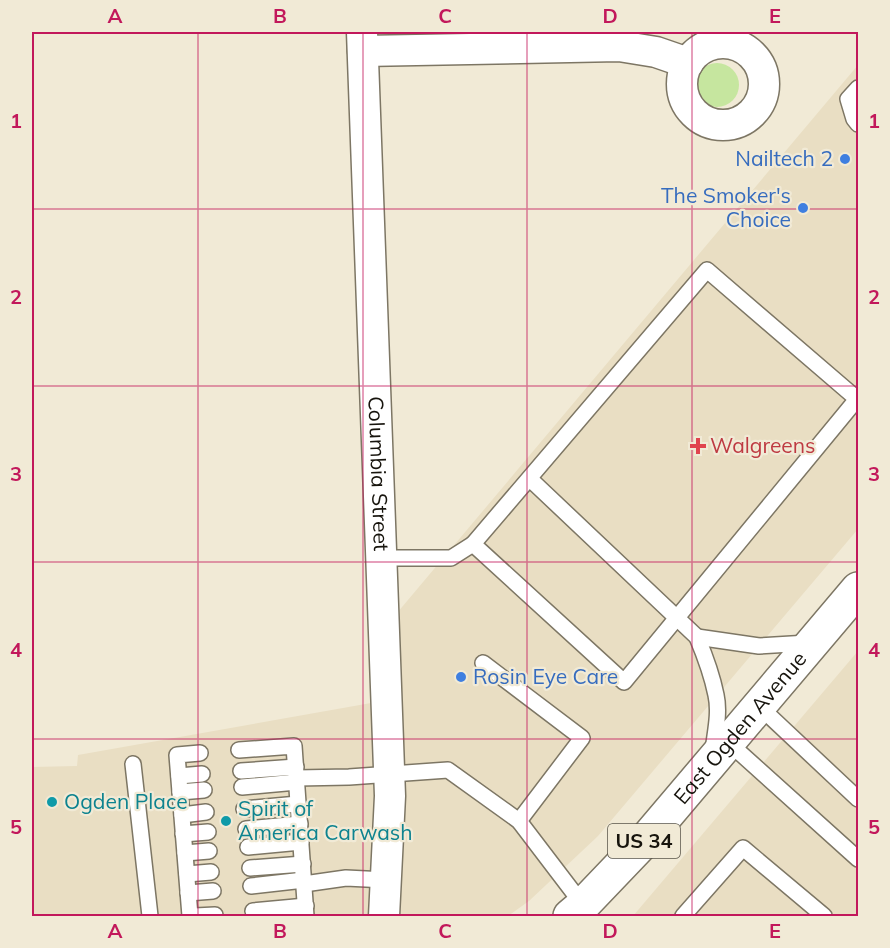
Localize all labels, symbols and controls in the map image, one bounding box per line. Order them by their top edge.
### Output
text: A [108,3,123,28]
text: B [273,3,287,28]
text: C [438,3,452,28]
text: D [602,3,618,28]
text: E [769,3,781,28]
text: 1 [10,108,22,133]
text: 1 [868,108,880,133]
place label: Nailtech 2 [735,145,833,171]
marker: Nailtech 2 [838,152,852,166]
place label: The Smoker's Choice [661,182,791,232]
marker: The Smoker's Choice [796,201,810,215]
text: 2 [10,284,22,309]
text: 2 [868,284,880,309]
street label: Columbia Street [363,396,395,552]
place label: Walgreens [710,432,815,458]
marker: Walgreens [691,439,705,453]
text: 3 [10,461,22,486]
text: 3 [868,461,880,486]
text: 4 [10,637,22,662]
text: 4 [868,637,880,662]
street label: East Ogden Avenue [668,646,812,809]
place label: Rosin Eye Care [473,663,618,689]
marker: Rosin Eye Care [454,670,468,684]
place label: Ogden Place [64,788,188,814]
marker: Ogden Place [45,795,59,809]
place label: Spirit of America Carwash [238,795,413,845]
text: 5 [10,814,22,839]
marker: Spirit of America Carwash [219,814,233,828]
text: 5 [868,814,880,839]
road number: US 34 [608,824,680,858]
text: A [108,918,123,943]
text: B [273,918,287,943]
text: C [438,918,452,943]
text: D [602,918,618,943]
text: E [769,918,781,943]

